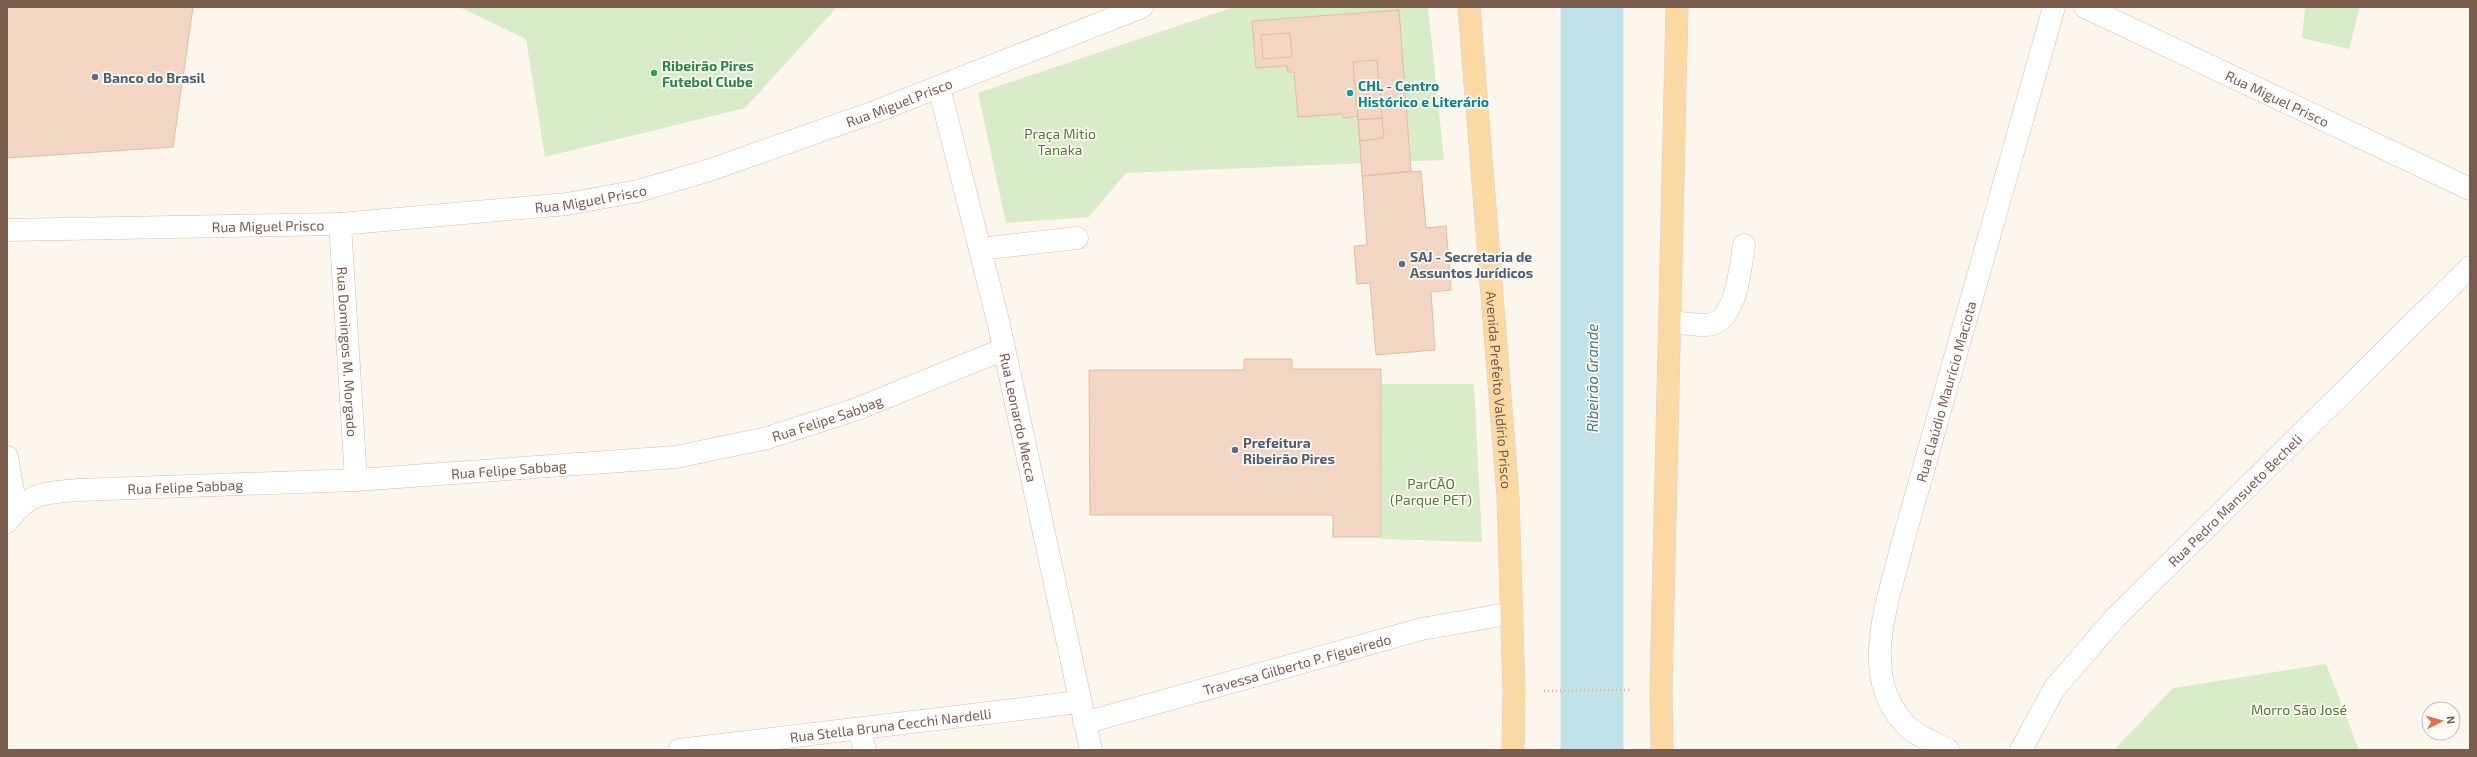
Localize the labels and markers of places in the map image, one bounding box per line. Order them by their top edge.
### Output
place label: Ribeirão Pires Futebol Clube [662,57,754,90]
marker: Ribeirão Pires Futebol Clube [649,68,659,78]
place label: Banco do Brasil [103,69,205,86]
marker: Banco do Brasil [90,72,100,82]
place label: CHL - Centro Histórico e Literário [1358,77,1489,110]
marker: CHL - Centro Histórico e Literário [1345,88,1355,98]
place label: SAJ - Secretaria de Assuntos Jurídicos [1410,248,1533,281]
marker: SAJ - Secretaria de Assuntos Jurídicos [1397,259,1407,269]
place label: Prefeitura Ribeirão Pires [1243,434,1335,467]
marker: Prefeitura Ribeirão Pires [1230,445,1240,455]

